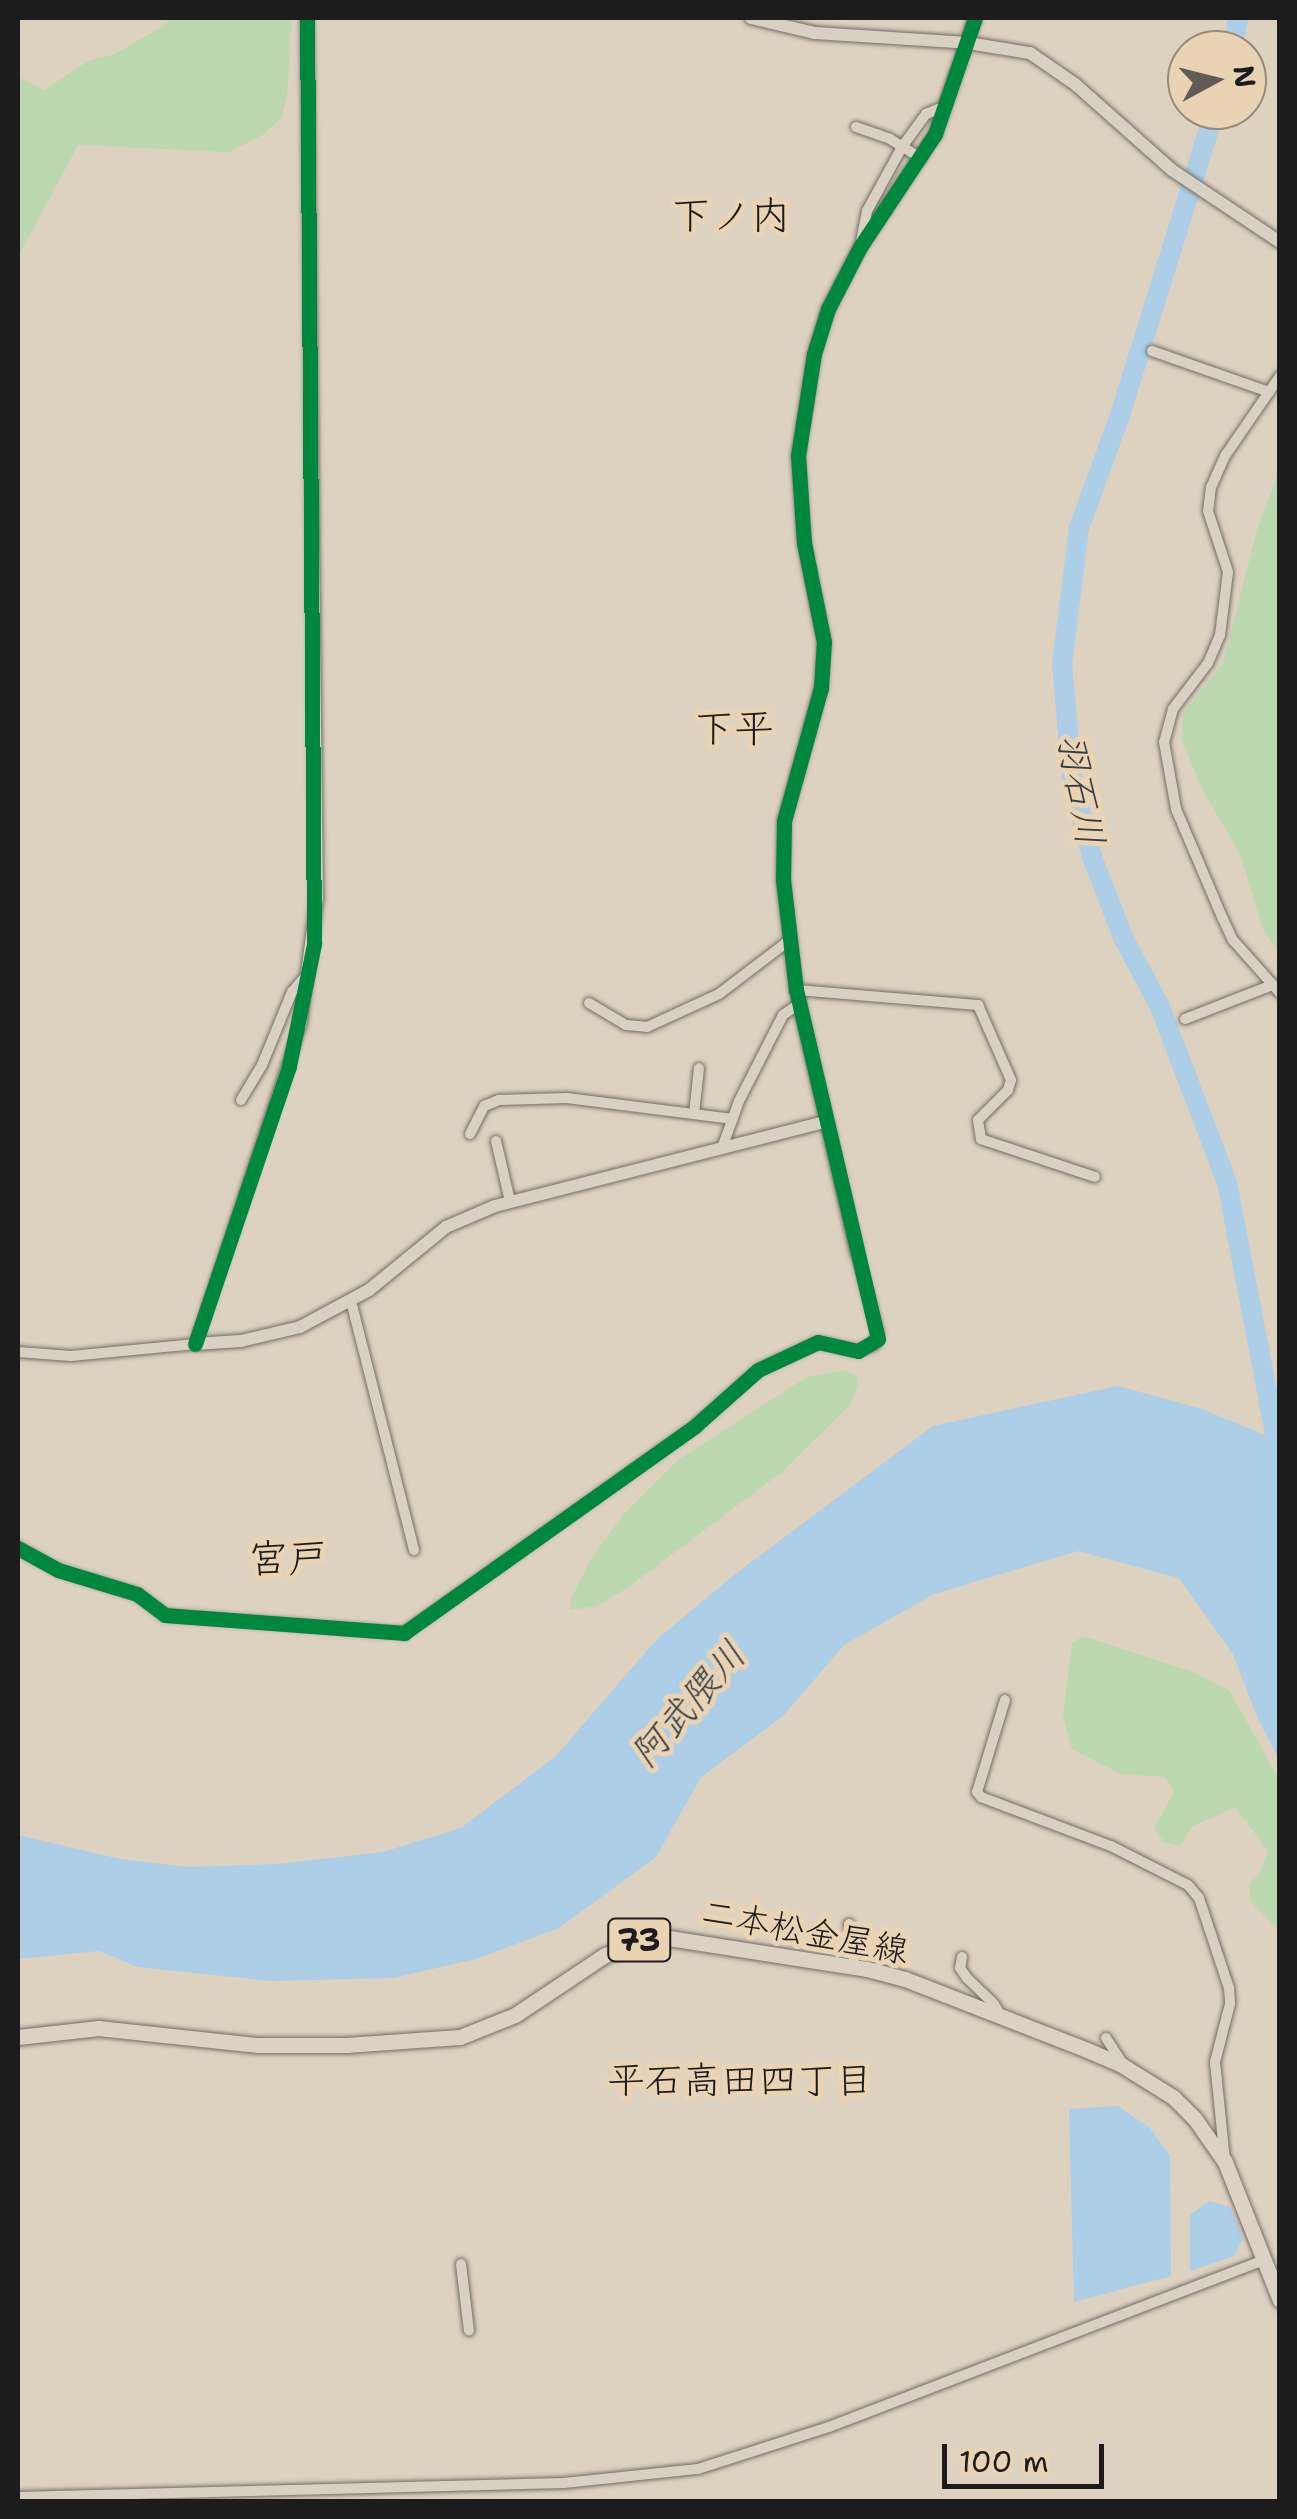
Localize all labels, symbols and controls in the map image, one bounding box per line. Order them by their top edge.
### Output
north arrow [1167,30,1267,130]
text: N [1225,63,1265,90]
district label: 下ノ内 [671,191,791,239]
district label: 下平 [694,704,774,752]
water label: 羽石川 [1048,729,1114,849]
district label: 宮戸 [248,1534,328,1582]
water label: 阿武隈川 [621,1632,755,1776]
street label: 二本松金屋線 [698,1890,912,1972]
road number: 73 [606,1913,672,1967]
district label: 平石高田四丁目 [607,2057,873,2103]
scale bar [947,2424,1110,2486]
text: 100 m [959,2441,1049,2482]

